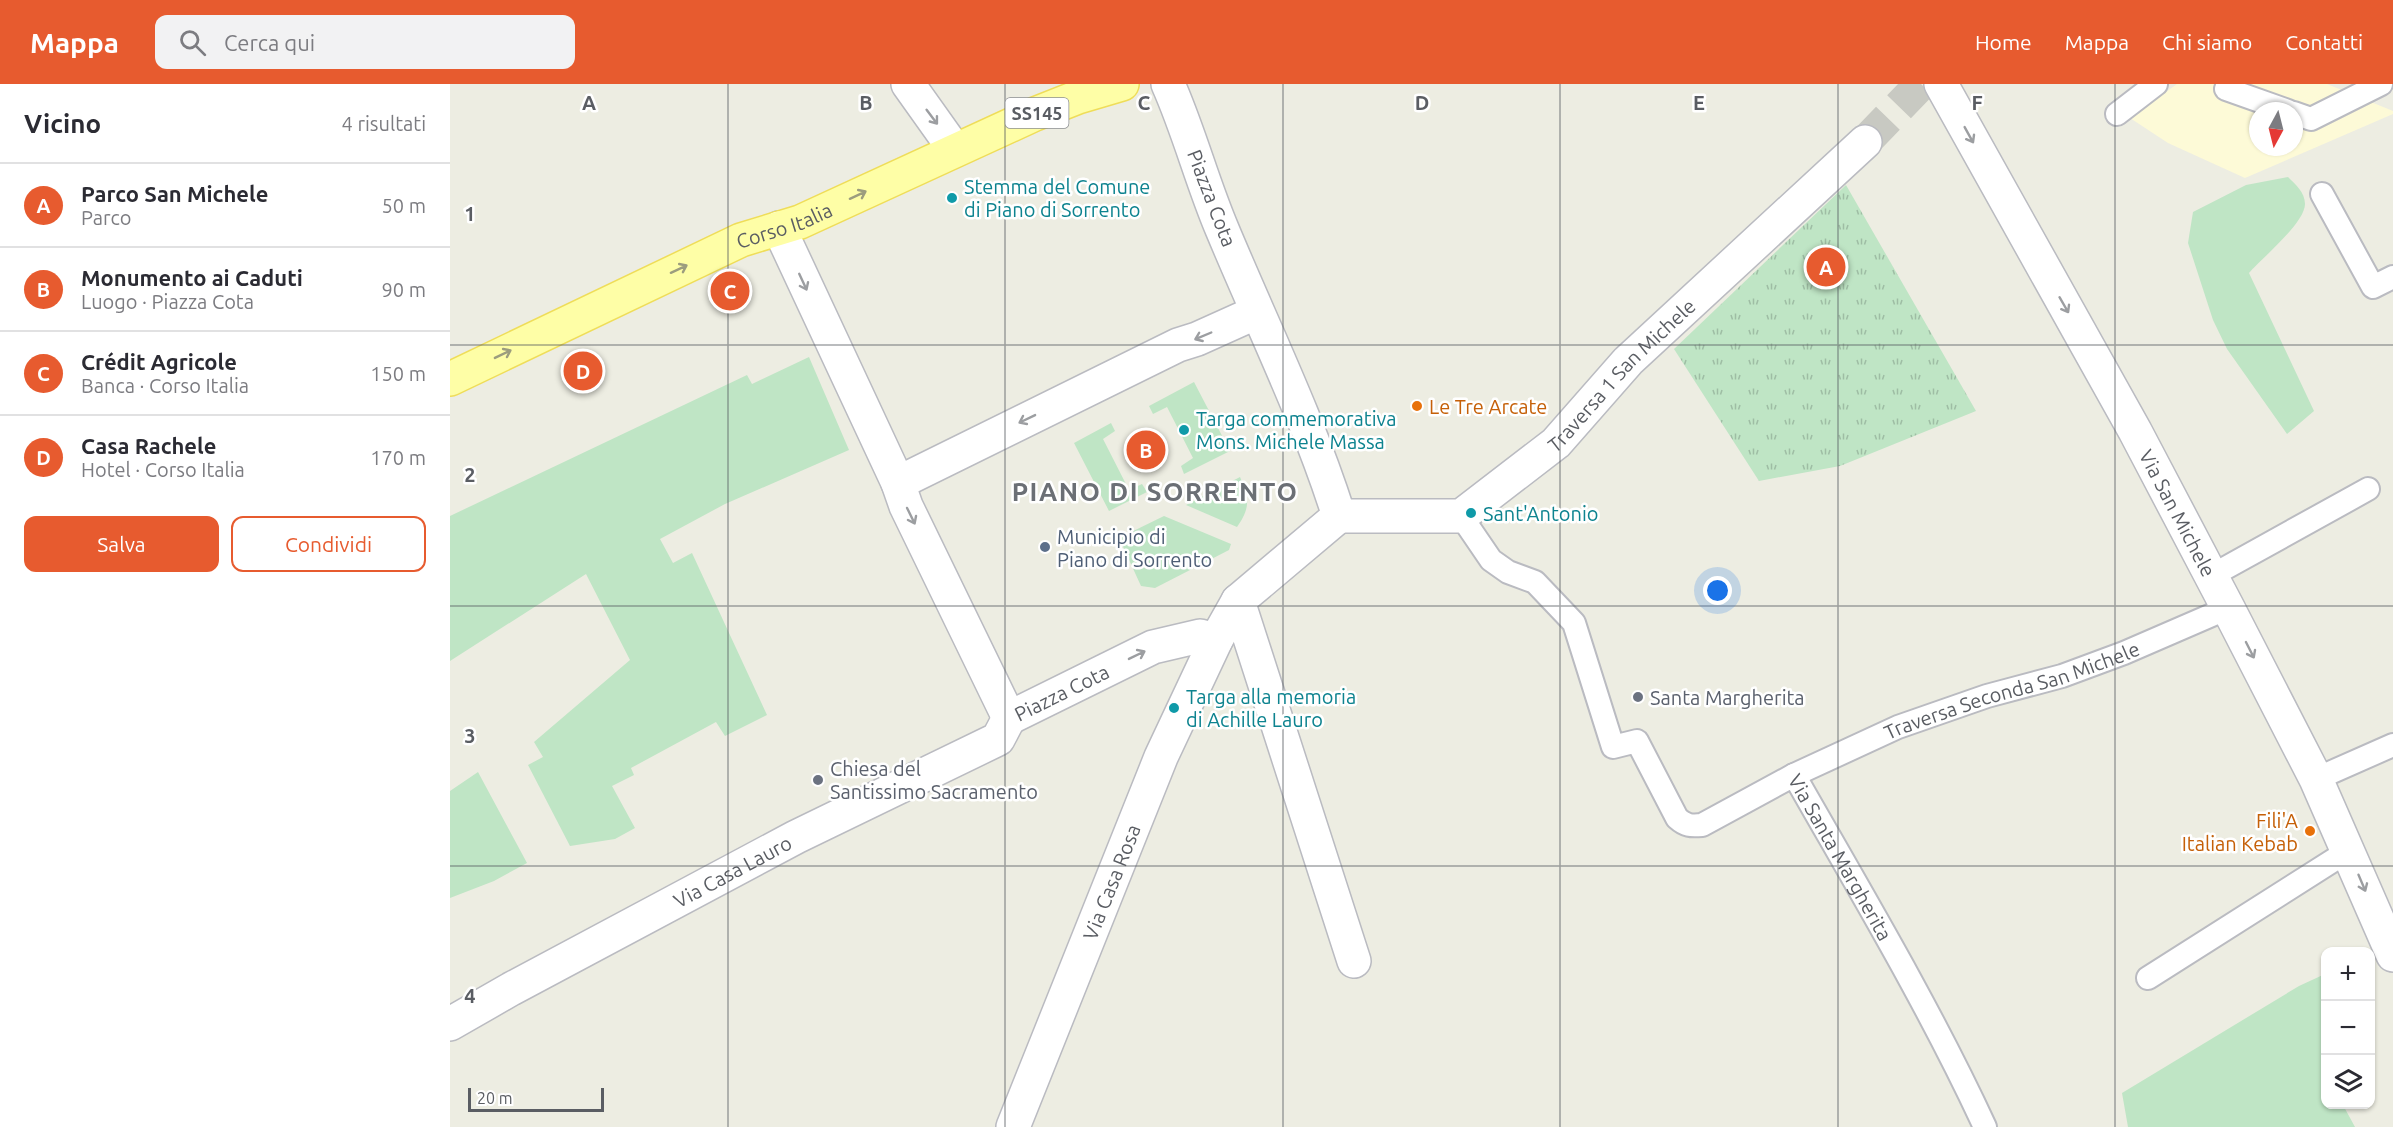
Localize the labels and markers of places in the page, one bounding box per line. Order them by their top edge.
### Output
place label: Stemma del Comune di Piano di Sorrento [964,175,1150,221]
marker: Stemma del Comune di Piano di Sorrento [945,191,959,205]
pin: A [1806,244,1846,290]
pin: C [710,268,750,314]
pin: D [564,348,602,394]
place label: Le Tre Arcate [1429,395,1547,418]
marker: Le Tre Arcate [1410,399,1424,413]
place label: Targa commemorativa Mons. Michele Massa [1196,407,1397,453]
marker: Targa commemorativa Mons. Michele Massa [1177,423,1191,437]
pin: B [1126,428,1166,472]
place label: Sant'Antonio [1483,502,1599,525]
marker: Sant'Antonio [1464,506,1478,520]
place label: Municipio di Piano di Sorrento [1057,525,1212,571]
marker: Municipio di Piano di Sorrento [1038,540,1052,554]
place label: Targa alla memoria di Achille Lauro [1186,685,1356,731]
place label: Santa Margherita [1650,686,1805,709]
marker: Santa Margherita [1631,690,1645,704]
marker: Targa alla memoria di Achille Lauro [1167,701,1181,715]
place label: Chiesa del Santissimo Sacramento [830,757,1038,803]
marker: Chiesa del Santissimo Sacramento [811,773,825,787]
place label: Fili'A Italian Kebab [2182,809,2298,855]
marker: Fili'A Italian Kebab [2303,824,2317,838]

